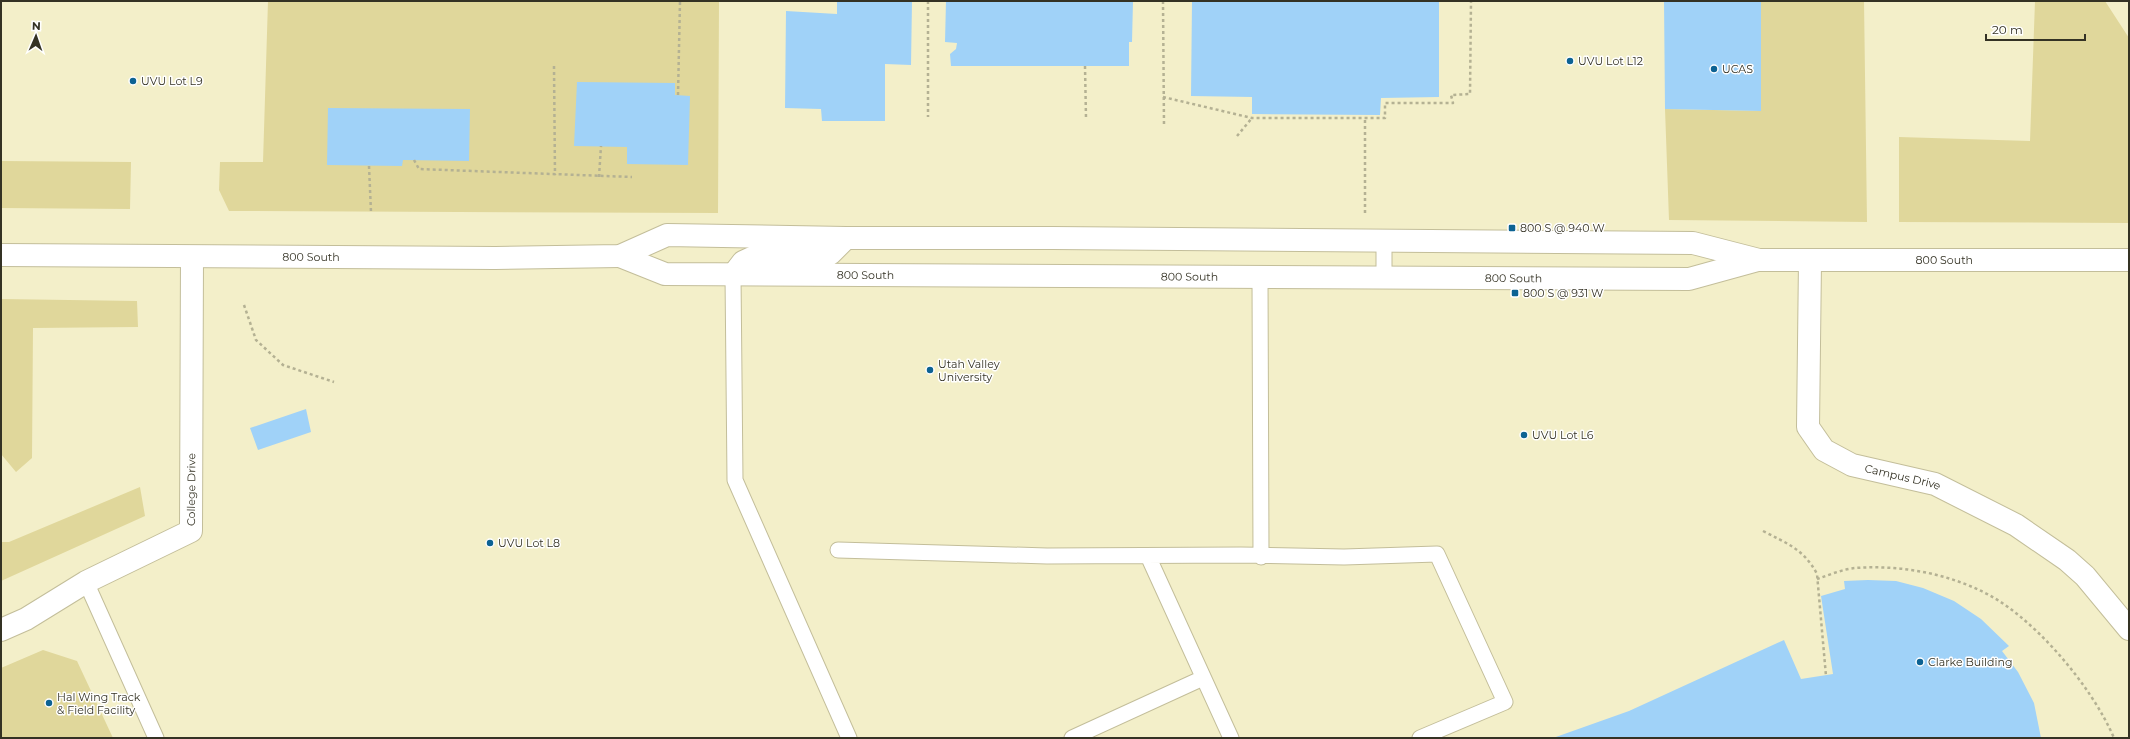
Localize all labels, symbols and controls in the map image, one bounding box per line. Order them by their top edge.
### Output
north arrow [16,16,56,56]
scale bar [1986,16,2085,42]
text: N [32,19,41,33]
text: 20 m [1992,22,2023,37]
place label: UVU Lot L12 [1578,54,1643,68]
marker: UVU Lot L12 [1565,56,1575,66]
place label: UCAS [1722,62,1753,76]
marker: UCAS [1709,64,1719,74]
place label: UVU Lot L9 [141,74,203,88]
marker: UVU Lot L9 [128,76,138,86]
place label: 800 S @ 940 W [1520,221,1605,235]
marker: 800 S @ 940 W [1507,223,1517,233]
street label: 800 South [282,250,340,264]
street label: 800 South [1916,253,1973,267]
street label: 800 South [837,268,894,282]
street label: 800 South [1161,269,1218,284]
street label: 800 South [1485,271,1542,285]
place label: 800 S @ 931 W [1523,286,1603,300]
marker: 800 S @ 931 W [1510,288,1520,298]
place label: Utah Valley University [938,357,1000,384]
marker: Utah Valley University [925,365,935,375]
place label: UVU Lot L6 [1532,428,1594,442]
marker: UVU Lot L6 [1519,430,1529,440]
street label: College Drive [184,453,198,526]
street label: Campus Drive [1863,461,1944,493]
place label: UVU Lot L8 [498,536,560,550]
marker: UVU Lot L8 [485,538,495,548]
place label: Clarke Building [1928,655,2012,669]
marker: Clarke Building [1915,657,1925,667]
place label: Hal Wing Track & Field Facility [57,690,141,717]
marker: Hal Wing Track & Field Facility [44,698,54,708]

